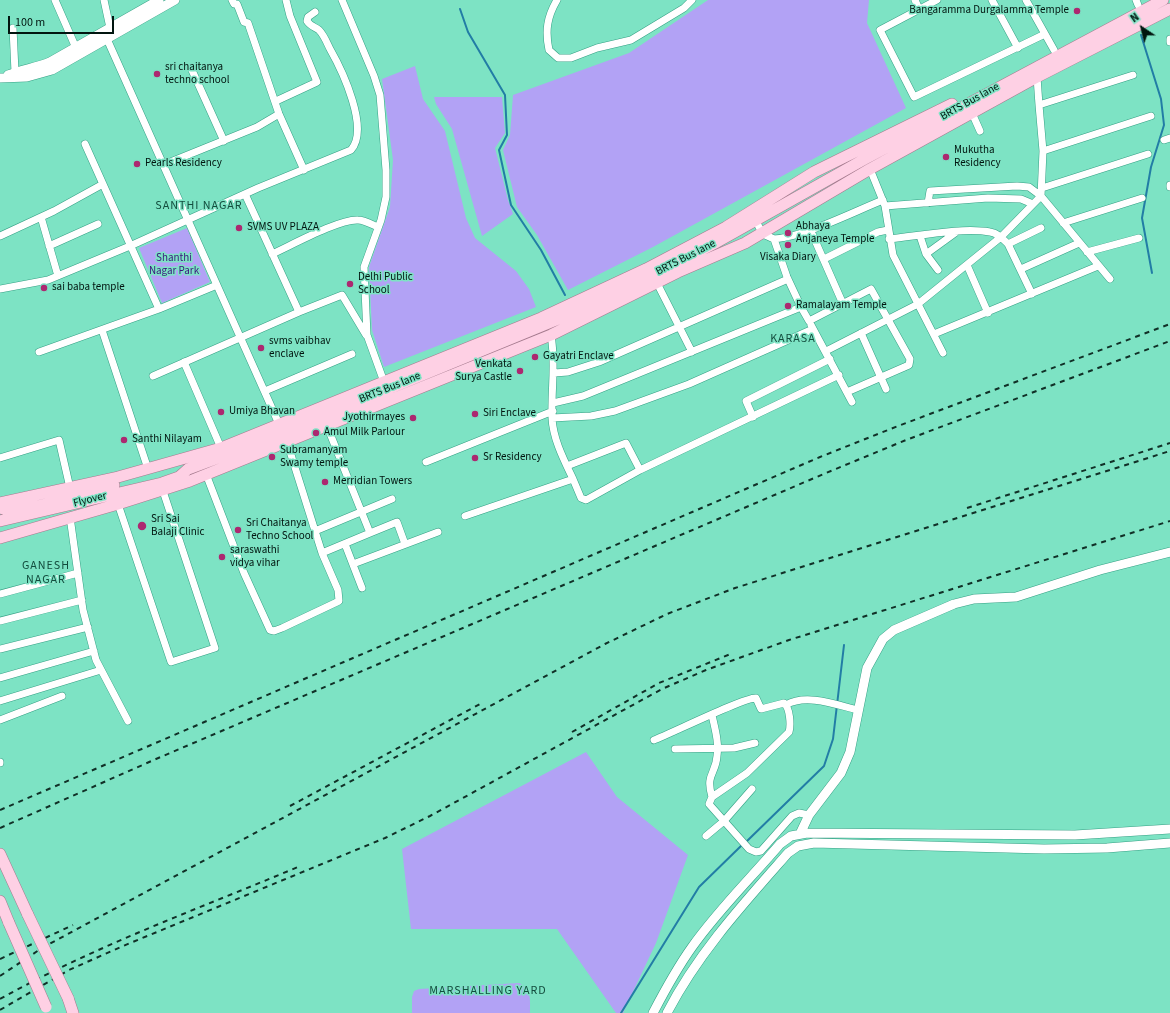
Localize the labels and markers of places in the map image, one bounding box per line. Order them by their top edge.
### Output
place label: Bangaramma Durgalamma Temple [909,4,1069,18]
marker: Bangaramma Durgalamma Temple [1072,6,1082,16]
place label: sri chaitanya techno school [165,61,230,87]
marker: sri chaitanya techno school [152,69,162,79]
place label: Mukutha Residency [954,144,1001,170]
marker: Mukutha Residency [941,152,951,162]
place label: Pearls Residency [145,157,222,171]
marker: Pearls Residency [132,159,142,169]
place label: Abhaya Anjaneya Temple [796,220,875,246]
place label: SVMS UV PLAZA [247,221,319,235]
marker: SVMS UV PLAZA [234,223,244,233]
marker: Abhaya Anjaneya Temple [783,228,793,238]
marker: Visaka Diary [783,240,793,250]
place label: Visaka Diary [760,251,816,265]
place label: Delhi Public School [358,271,413,297]
marker: Delhi Public School [345,279,355,289]
place label: sai baba temple [52,281,125,295]
marker: sai baba temple [39,283,49,293]
place label: Ramalayam Temple [796,299,887,313]
marker: Ramalayam Temple [783,301,793,311]
place label: svms vaibhav enclave [269,335,331,361]
marker: svms vaibhav enclave [256,343,266,353]
place label: Gayatri Enclave [543,350,614,364]
marker: Gayatri Enclave [530,352,540,362]
place label: Venkata Surya Castle [455,358,512,384]
marker: Venkata Surya Castle [515,366,525,376]
place label: Umiya Bhavan [229,405,295,419]
marker: Umiya Bhavan [216,407,226,417]
place label: Siri Enclave [483,407,536,421]
marker: Siri Enclave [470,409,480,419]
place label: Jyothirmayes [343,411,405,425]
marker: Jyothirmayes [408,413,418,423]
place label: Amul Milk Parlour [324,426,405,440]
marker: Amul Milk Parlour [311,428,321,438]
place label: Santhi Nilayam [132,433,202,447]
marker: Santhi Nilayam [119,435,129,445]
place label: Subramanyam Swamy temple [280,444,348,470]
place label: Sr Residency [483,451,542,465]
marker: Subramanyam Swamy temple [267,452,277,462]
marker: Sr Residency [470,453,480,463]
place label: Merridian Towers [333,475,412,489]
marker: Merridian Towers [320,477,330,487]
place label: Sri Sai Balaji Clinic [151,513,205,539]
place label: Sri Chaitanya Techno School [246,517,313,543]
marker: Sri Sai Balaji Clinic [136,520,148,532]
marker: Sri Chaitanya Techno School [233,525,243,535]
place label: saraswathi vidya vihar [230,544,280,570]
marker: saraswathi vidya vihar [217,552,227,562]

